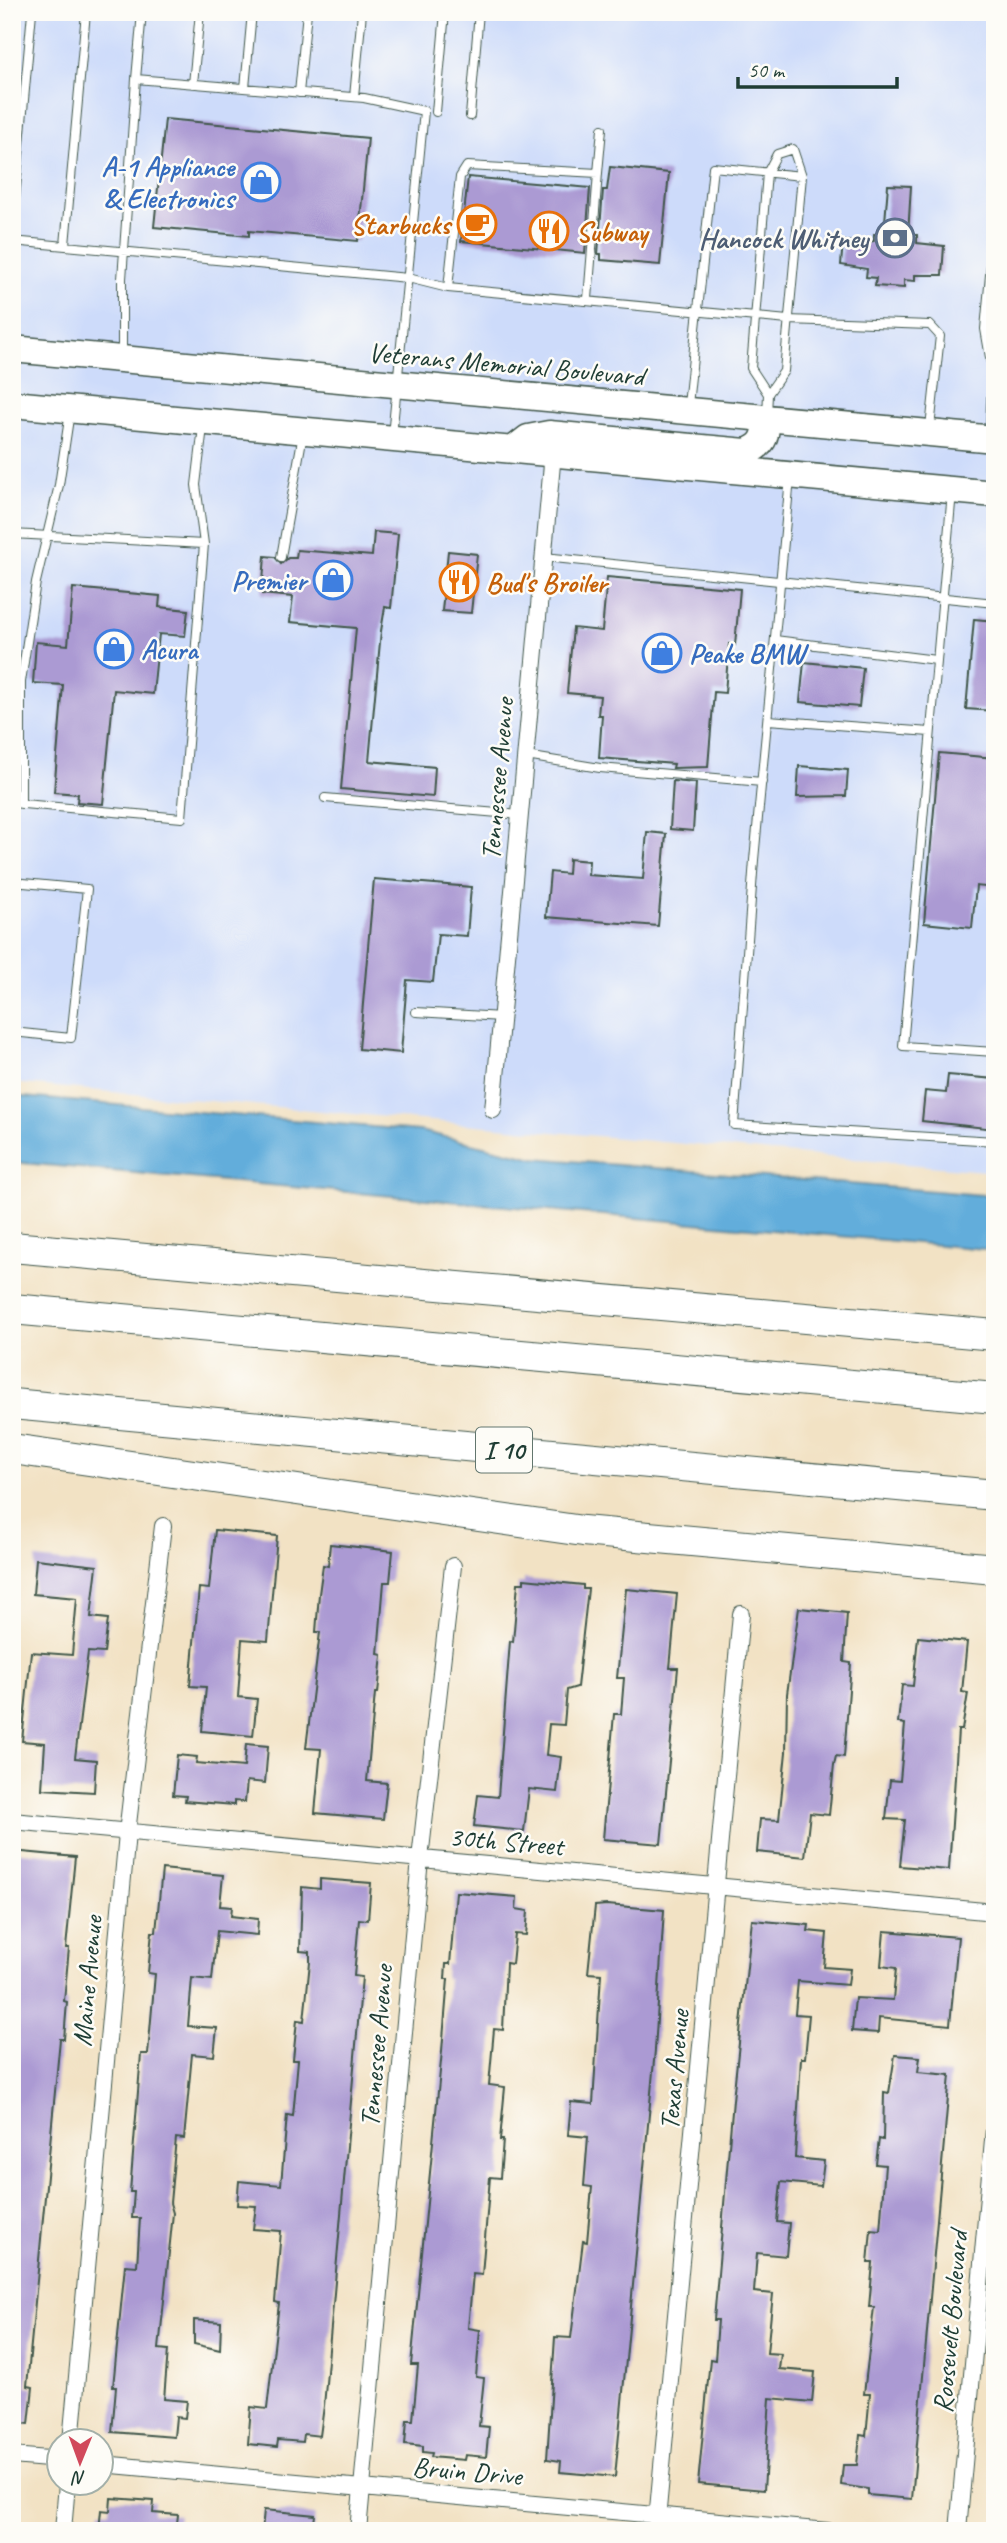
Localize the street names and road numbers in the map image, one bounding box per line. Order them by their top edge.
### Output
street label: Veterans Memorial Boulevard [367,335,649,394]
street label: Tennessee Avenue [472,695,522,861]
road number: I 10 [476,1428,532,1472]
street label: 30th Street [447,1819,567,1864]
street label: Maine Avenue [64,1913,110,2048]
street label: Tennessee Avenue [351,1962,401,2128]
street label: Texas Avenue [651,2006,697,2132]
street label: Roosevelt Boulevard [925,2226,976,2414]
street label: Bruin Drive [411,2449,525,2493]

